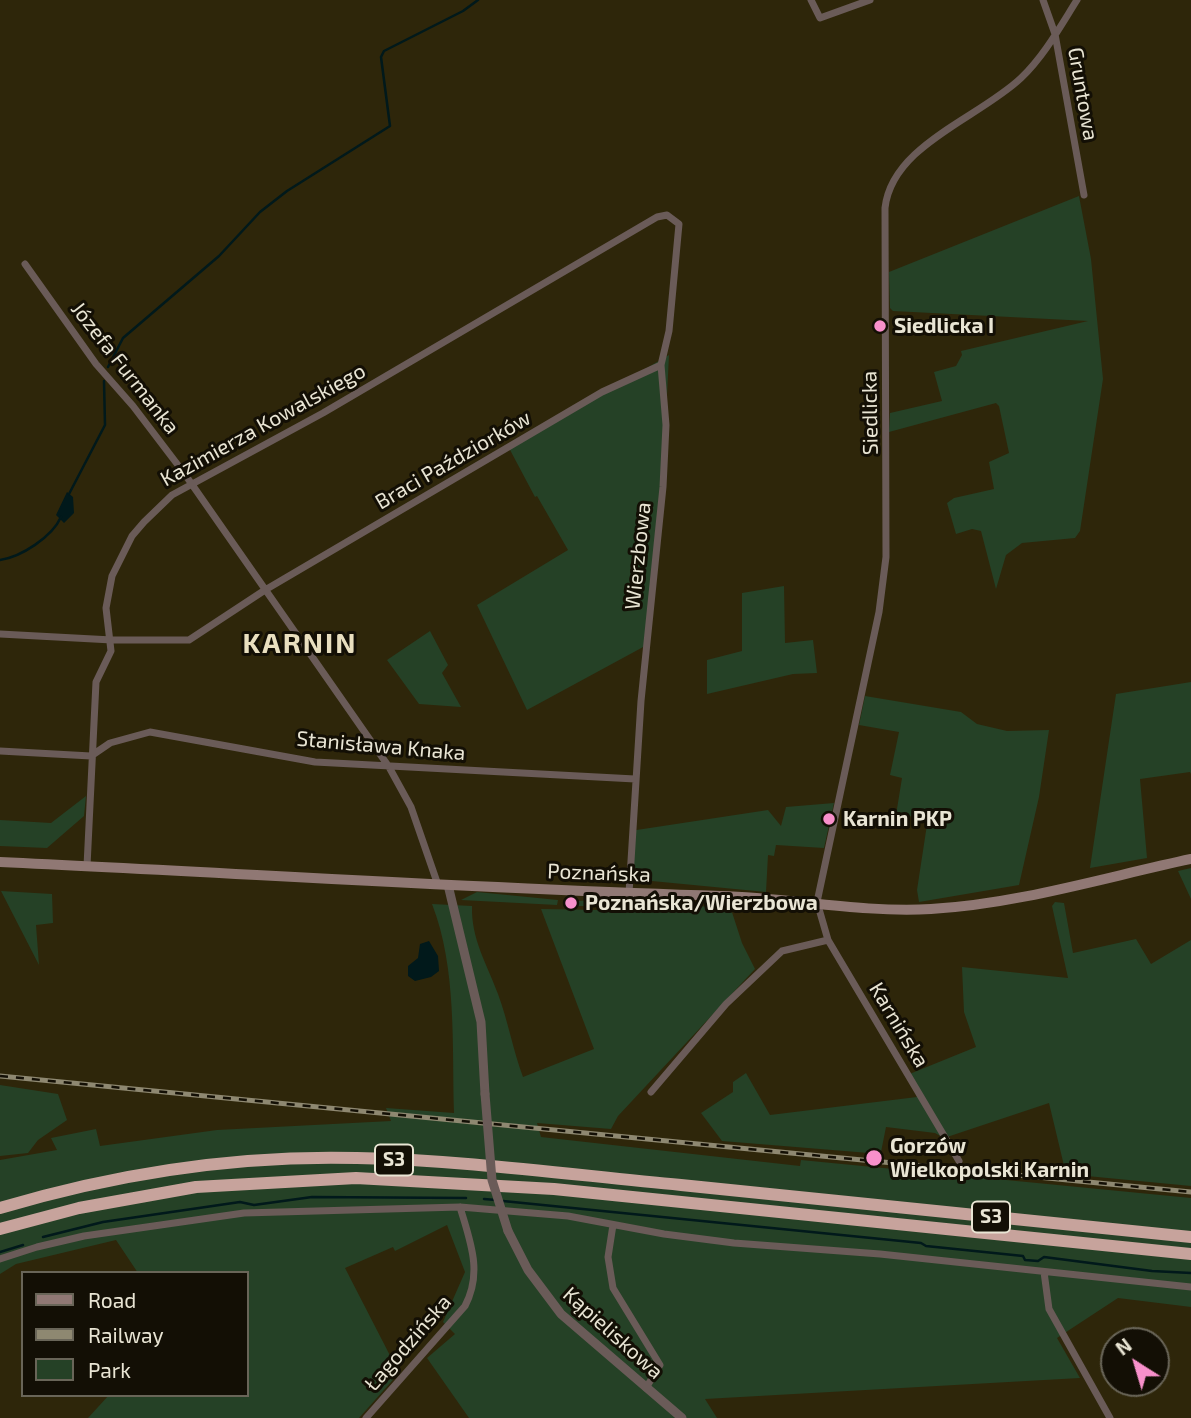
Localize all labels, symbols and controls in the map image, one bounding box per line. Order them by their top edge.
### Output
street label: Gruntowa [1062,45,1104,143]
street label: Józefa Furmanka [66,297,184,439]
place label: Siedlicka I [894,313,994,339]
marker: Siedlicka I [872,318,888,334]
street label: Kazimierza Kowalskiego [156,358,370,492]
street label: Siedlicka [857,371,883,455]
street label: Braci Paździorków [371,405,535,515]
street label: Wierzbowa [620,501,656,611]
district label: KARNIN [243,627,357,661]
street label: Stanisława Knaka [295,726,467,766]
place label: Karnin PKP [843,806,952,832]
marker: Karnin PKP [821,811,837,827]
street label: Poznańska [547,859,651,887]
place label: Poznańska/Wierzbowa [585,890,818,916]
marker: Poznańska/Wierzbowa [563,895,579,911]
street label: Karnińska [864,978,934,1072]
place label: Gorzów Wielkopolski Karnin [890,1133,1089,1183]
road number: S3 [375,1144,413,1176]
marker: Gorzów Wielkopolski Karnin [864,1148,884,1168]
road number: S3 [972,1202,1010,1232]
legend [21,1271,248,1397]
street label: Kąpieliskowa [558,1282,668,1384]
text: Road [88,1287,136,1312]
street label: Łagodzińska [359,1290,457,1396]
text: Railway [88,1322,164,1347]
north arrow [1100,1327,1170,1397]
text: N [1111,1333,1136,1360]
text: Park [88,1357,131,1382]

